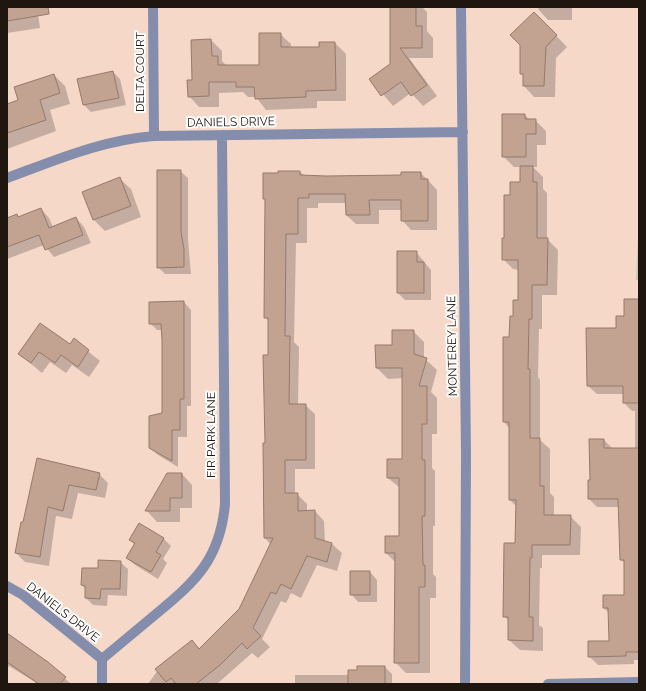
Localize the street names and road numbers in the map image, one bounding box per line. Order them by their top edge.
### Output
street label: DELTA COURT [133,31,147,112]
street label: DANIELS DRIVE [187,114,275,130]
street label: MONTEREY LANE [444,296,460,396]
street label: FIR PARK LANE [204,392,218,478]
street label: DANIELS DRIVE [24,579,102,645]

